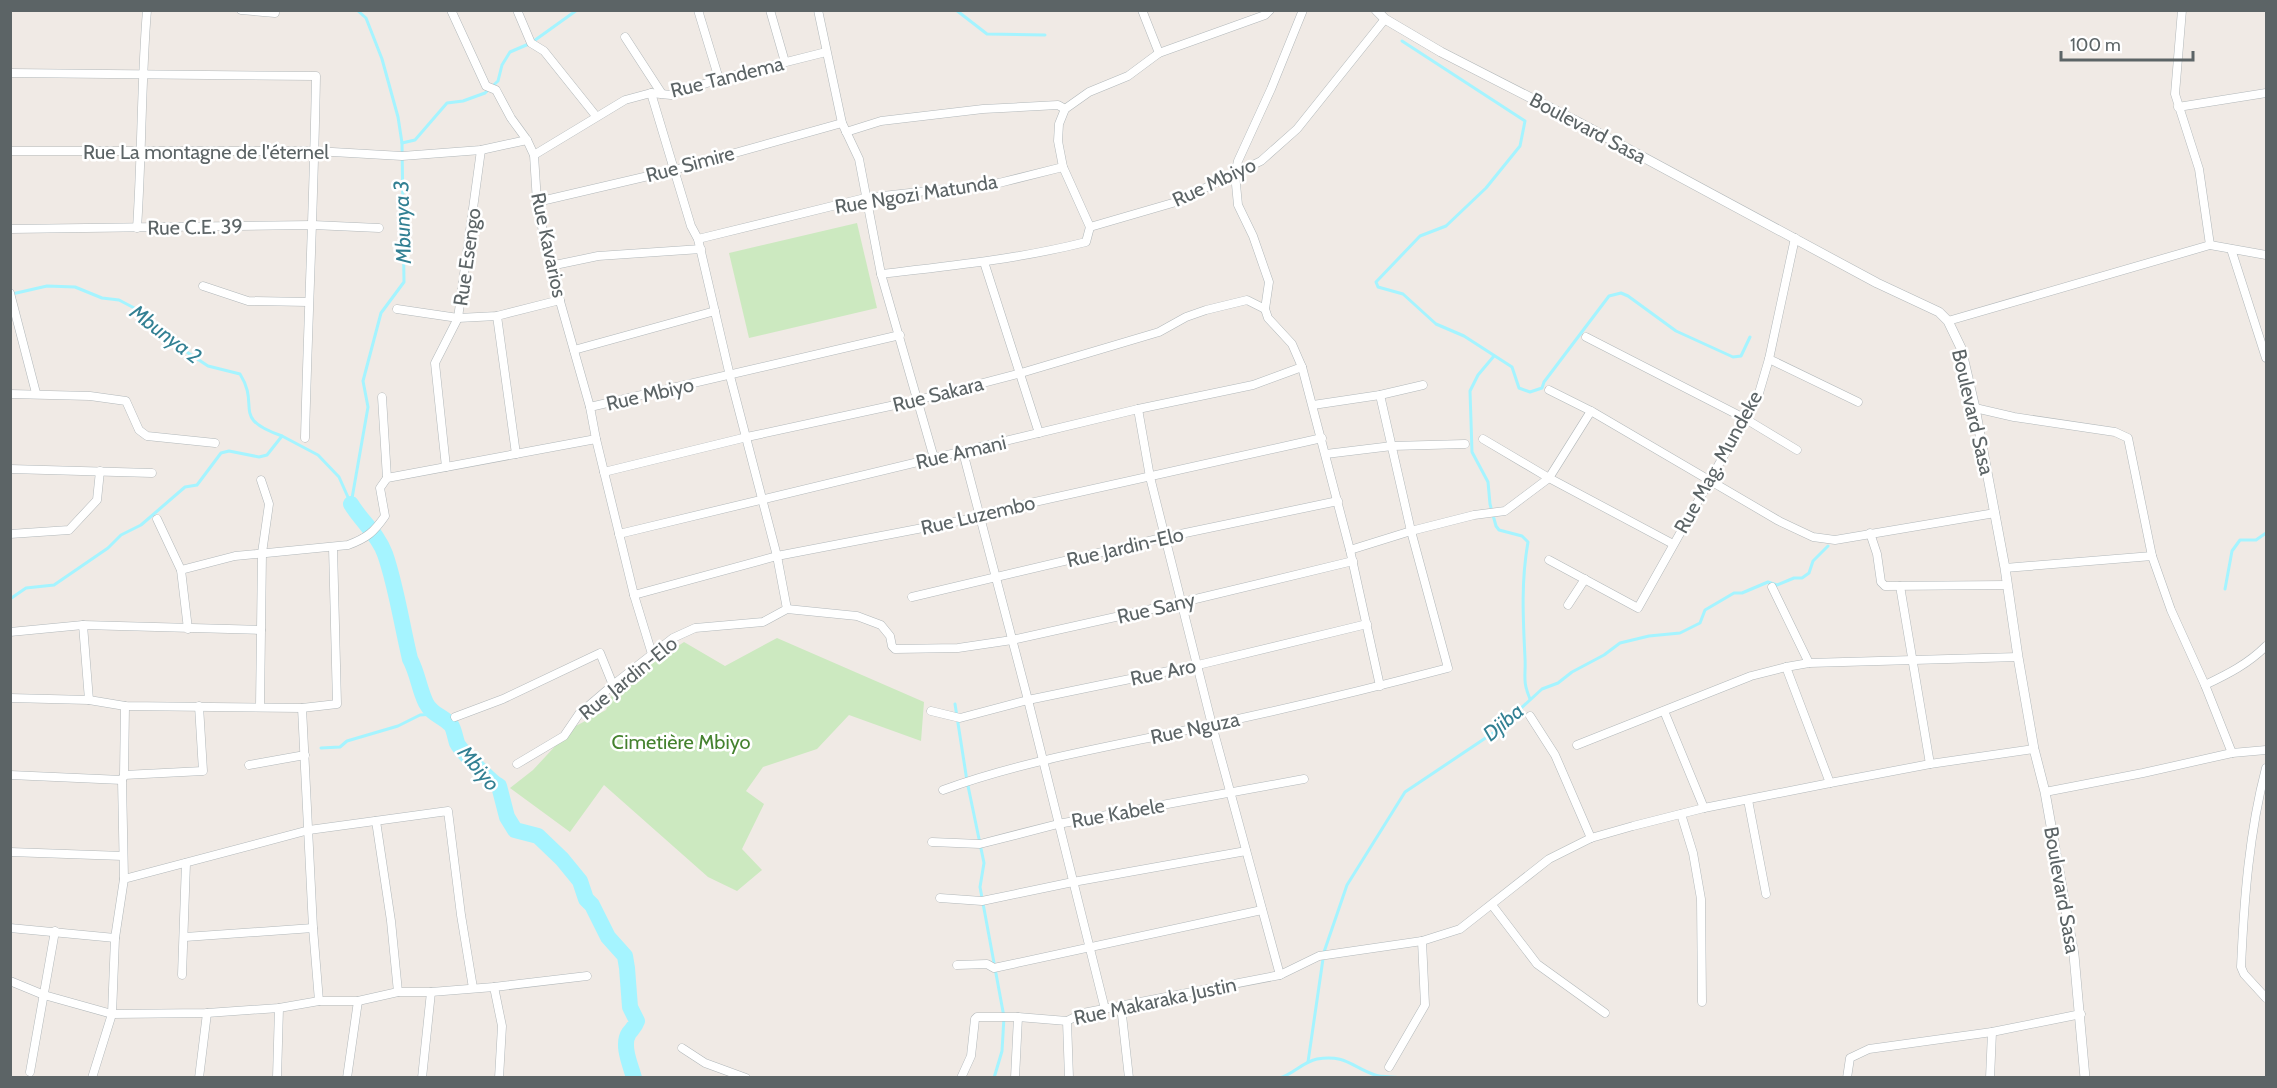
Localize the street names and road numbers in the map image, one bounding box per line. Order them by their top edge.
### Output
street label: Rue Tandema [668,51,786,103]
street label: Boulevard Sasa [1526,87,1651,169]
street label: Rue La montagne de l'éternel [83,140,329,164]
street label: Rue Simire [643,141,737,187]
street label: Rue Mbiyo [1168,152,1260,212]
street label: Rue Ngozi Matunda [833,169,999,219]
street label: Rue Kavarios [526,190,572,300]
street label: Rue Esengo [448,206,486,308]
street label: Rue C.E. 39 [147,214,243,240]
street label: Boulevard Sasa [1947,347,1999,478]
street label: Rue Sakara [890,371,986,417]
street label: Rue Mbiyo [604,372,696,416]
street label: Rue Mag. Mundeke [1669,387,1767,537]
street label: Rue Amani [914,430,1008,474]
street label: Rue Luzembo [919,490,1037,540]
street label: Rue Jardin-Elo [1064,522,1186,572]
street label: Rue Sany [1115,587,1197,629]
street label: Rue Jardin-Elo [574,631,682,725]
street label: Rue Aro [1128,653,1198,691]
street label: Rue Nguza [1148,707,1242,749]
street label: Rue Kabele [1070,793,1166,833]
street label: Boulevard Sasa [2039,825,2085,956]
street label: Rue Makaraka Justin [1071,972,1239,1030]

